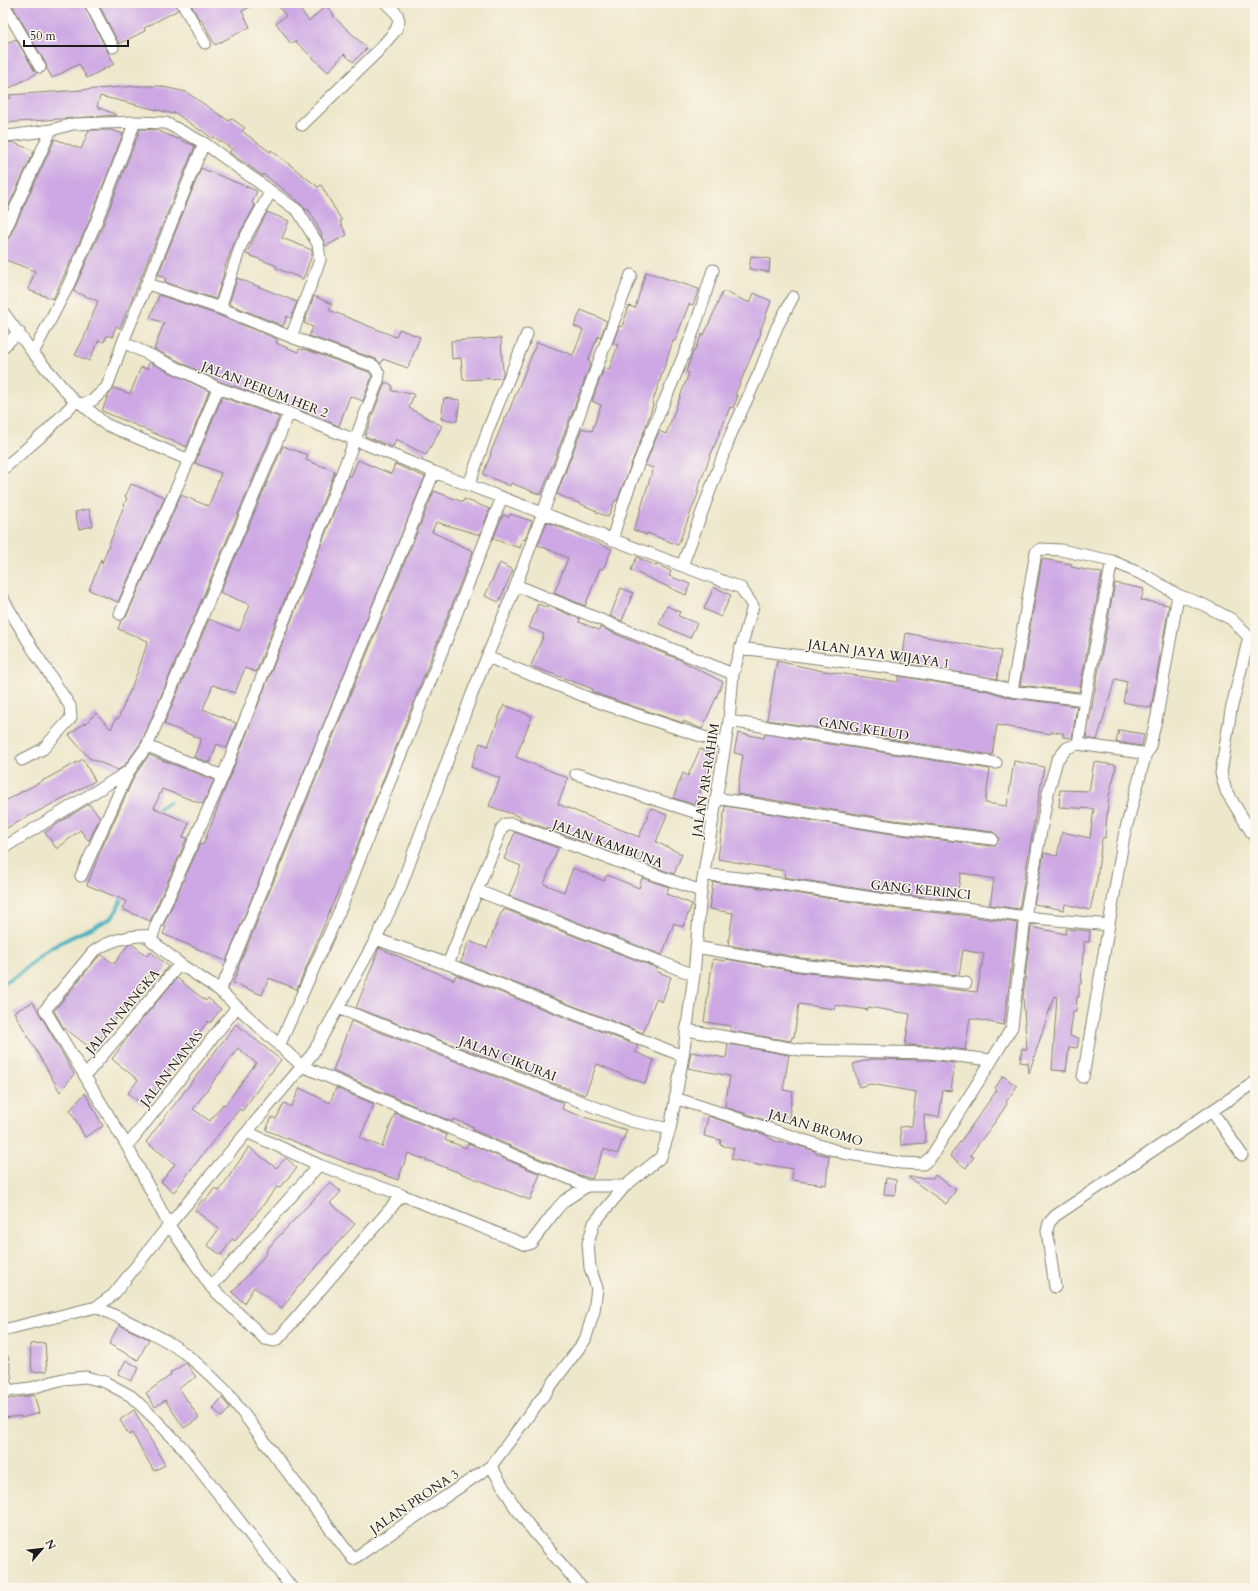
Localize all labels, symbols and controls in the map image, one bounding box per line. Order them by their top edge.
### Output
scale bar [24,22,128,48]
text: 50 m [30,28,57,44]
street label: JALAN PERUM HER 2 [197,357,331,423]
street label: JALAN JAYA WIJAYA 1 [805,635,951,673]
street label: GANG KELUD [817,713,910,745]
street label: JALAN AR-RAHIM [688,722,724,840]
street label: JALAN KAMBUNA [548,815,666,873]
street label: GANG KERINCI [870,876,972,904]
street label: JALAN NANGKA [81,965,164,1060]
street label: JALAN NANAS [135,1027,207,1112]
street label: JALAN CIKURAI [455,1031,559,1086]
street label: JALAN BROMO [764,1104,865,1151]
street label: JALAN PRONA 3 [365,1465,463,1539]
north arrow [22,1529,62,1569]
text: N [42,1537,59,1553]

